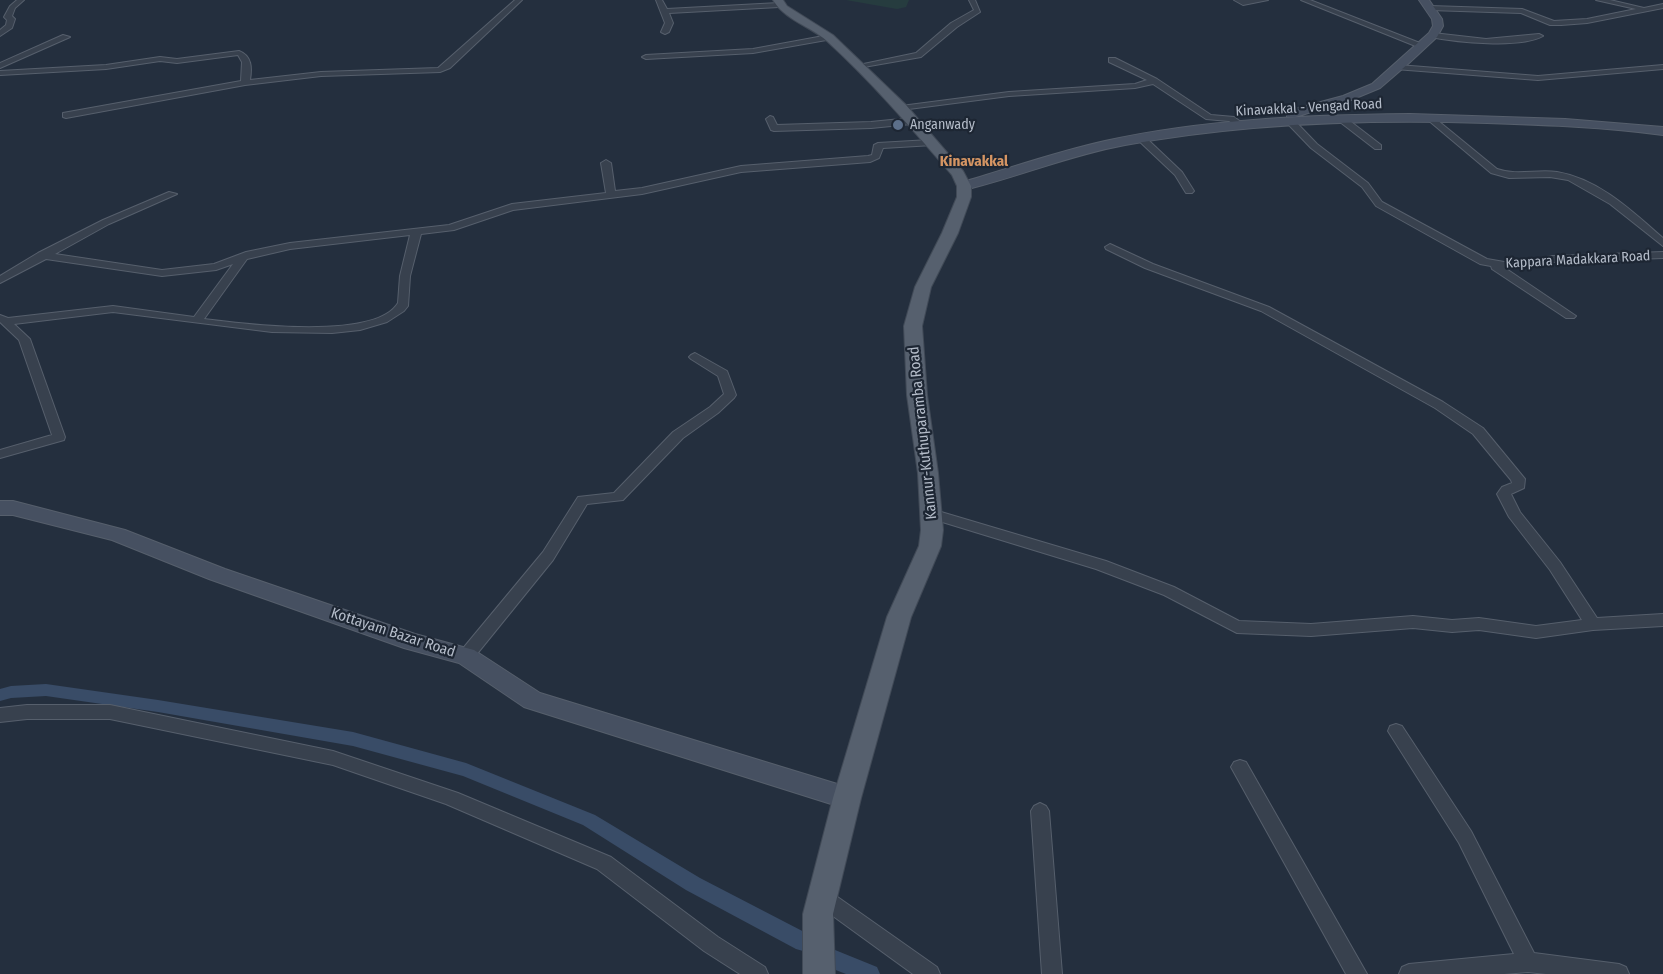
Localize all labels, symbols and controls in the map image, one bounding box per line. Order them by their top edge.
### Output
street label: Kinavakkal - Vengad Road [1235,96,1383,120]
place label: Anganwady [910,117,975,133]
marker: Anganwady [891,118,905,132]
district label: Kinavakkal [940,153,1008,171]
street label: Kappara Madakkara Road [1505,248,1651,272]
street label: Kannur-Kuthuparamba Road [905,345,941,521]
street label: Kottayam Bazar Road [328,604,458,662]

